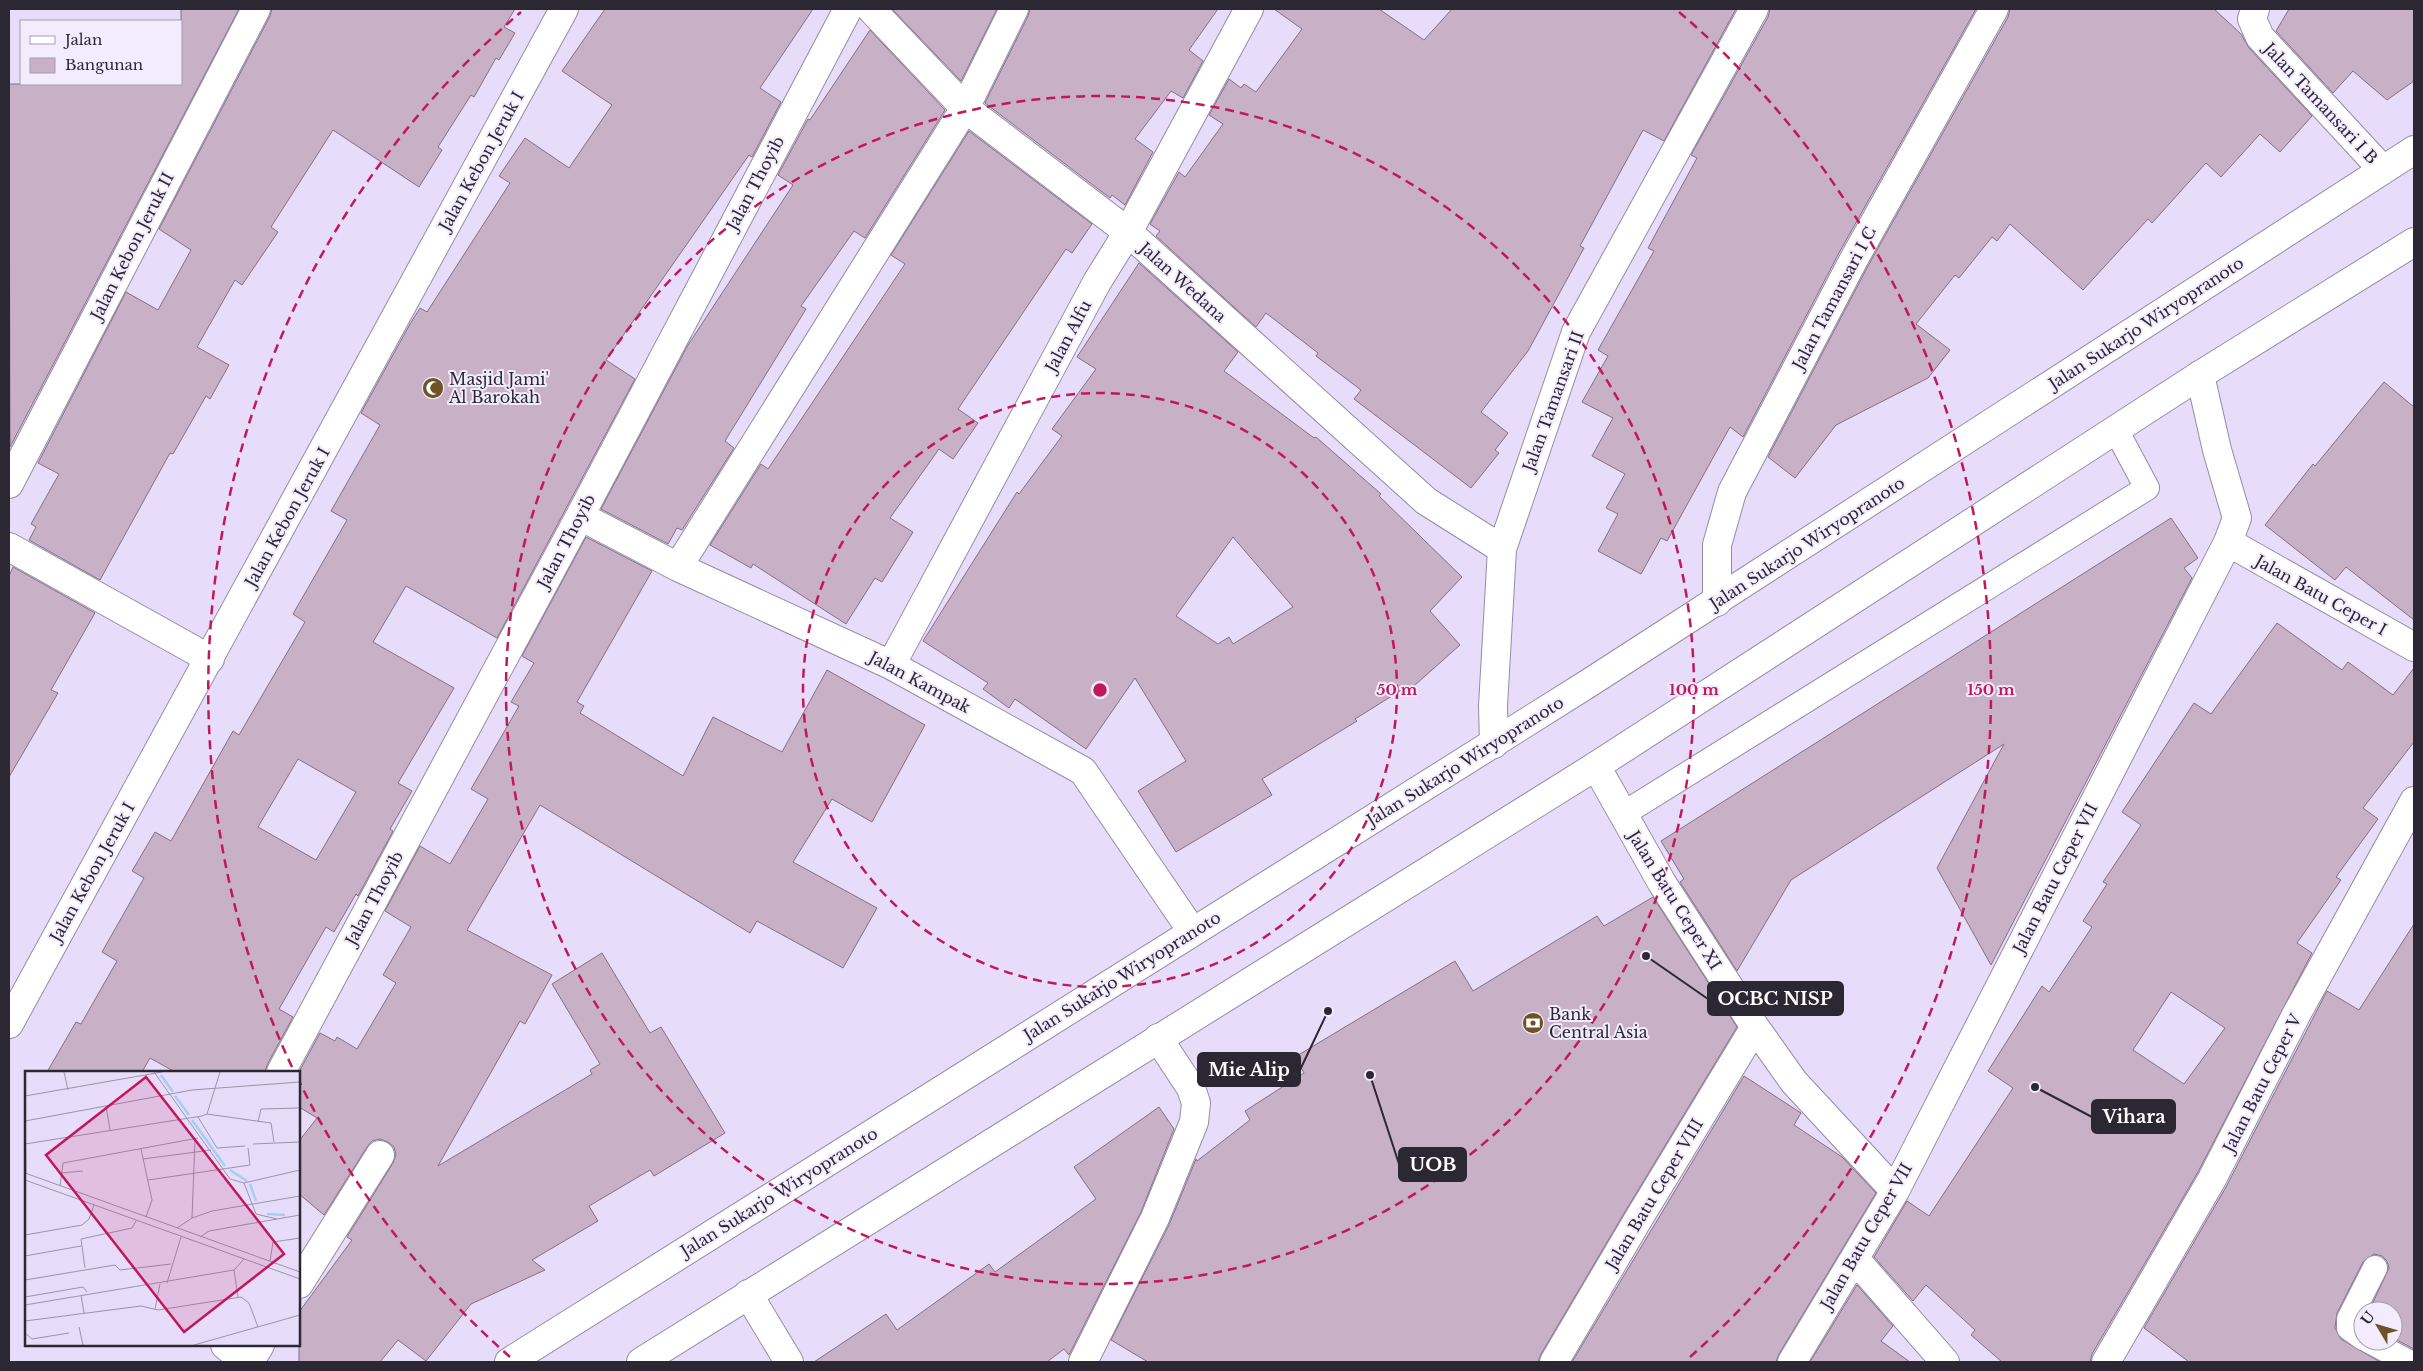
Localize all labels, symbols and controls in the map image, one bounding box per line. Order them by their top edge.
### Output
legend [20,20,182,85]
text: Jalan [63,30,102,49]
street label: Jalan Tamansari I B [2258,37,2382,168]
text: Bangunan [65,55,143,74]
street label: Jalan Kebon Jeruk I [433,88,528,236]
street label: Jalan Thoyib [721,132,788,235]
street label: Jalan Kebon Jeruk II [85,169,178,325]
street label: Jalan Tamansari I C [1787,223,1880,375]
street label: Jalan Wedana [1134,236,1231,326]
street label: Jalan Sukarjo Wiryopranoto [2043,252,2247,395]
street label: Jalan Alfu [1040,296,1095,377]
street label: Jalan Tamansari II [1518,328,1588,476]
place label: Masjid Jami' Al Barokah [448,369,549,407]
mosque icon: Masjid Jami' Al Barokah [421,376,445,400]
street label: Jalan Kebon Jeruk I [239,444,334,592]
street label: Jalan Sukarjo Wiryopranoto [1704,472,1908,615]
street label: Jalan Thoyib [532,490,599,593]
street label: Jalan Batu Ceper I [2250,550,2390,639]
street label: Jalan Kampak [864,646,974,717]
text: 50 m [1377,680,1418,699]
text: 100 m [1669,680,1719,699]
text: 150 m [1967,680,2015,699]
centre of rings [1091,681,1109,699]
street label: Jalan Sukarjo Wiryopranoto [1361,692,1567,831]
street label: Jalan Kebon Jeruk I [44,799,139,947]
street label: Jalan Batu Ceper VII [2008,800,2102,958]
street label: Jalan Batu Ceper XI [1623,825,1726,973]
street label: Jalan Thoyib [340,847,407,950]
street label: Jalan Sukarjo Wiryopranoto [1018,907,1224,1046]
callout: OCBC NISP [1708,982,1843,1015]
text: OCBC NISP [1717,988,1833,1010]
place label: Bank Central Asia [1549,1004,1648,1042]
street label: Jalan Batu Ceper V [2218,1010,2306,1157]
bank icon: Bank Central Asia [1521,1011,1545,1035]
callout: Mie Alip [1198,1053,1300,1086]
text: Mie Alip [1208,1059,1290,1081]
inset map [25,1071,300,1346]
callout: Vihara [2092,1100,2175,1133]
text: Vihara [2101,1106,2166,1128]
street label: Jalan Batu Ceper VIII [1600,1115,1707,1275]
street label: Jalan Sukarjo Wiryopranoto [675,1123,881,1262]
callout: UOB [1399,1148,1466,1181]
text: UOB [1410,1154,1456,1176]
street label: Jalan Batu Ceper VII [1815,1159,1916,1315]
north arrow [2353,1301,2403,1351]
text: U [2357,1307,2379,1328]

